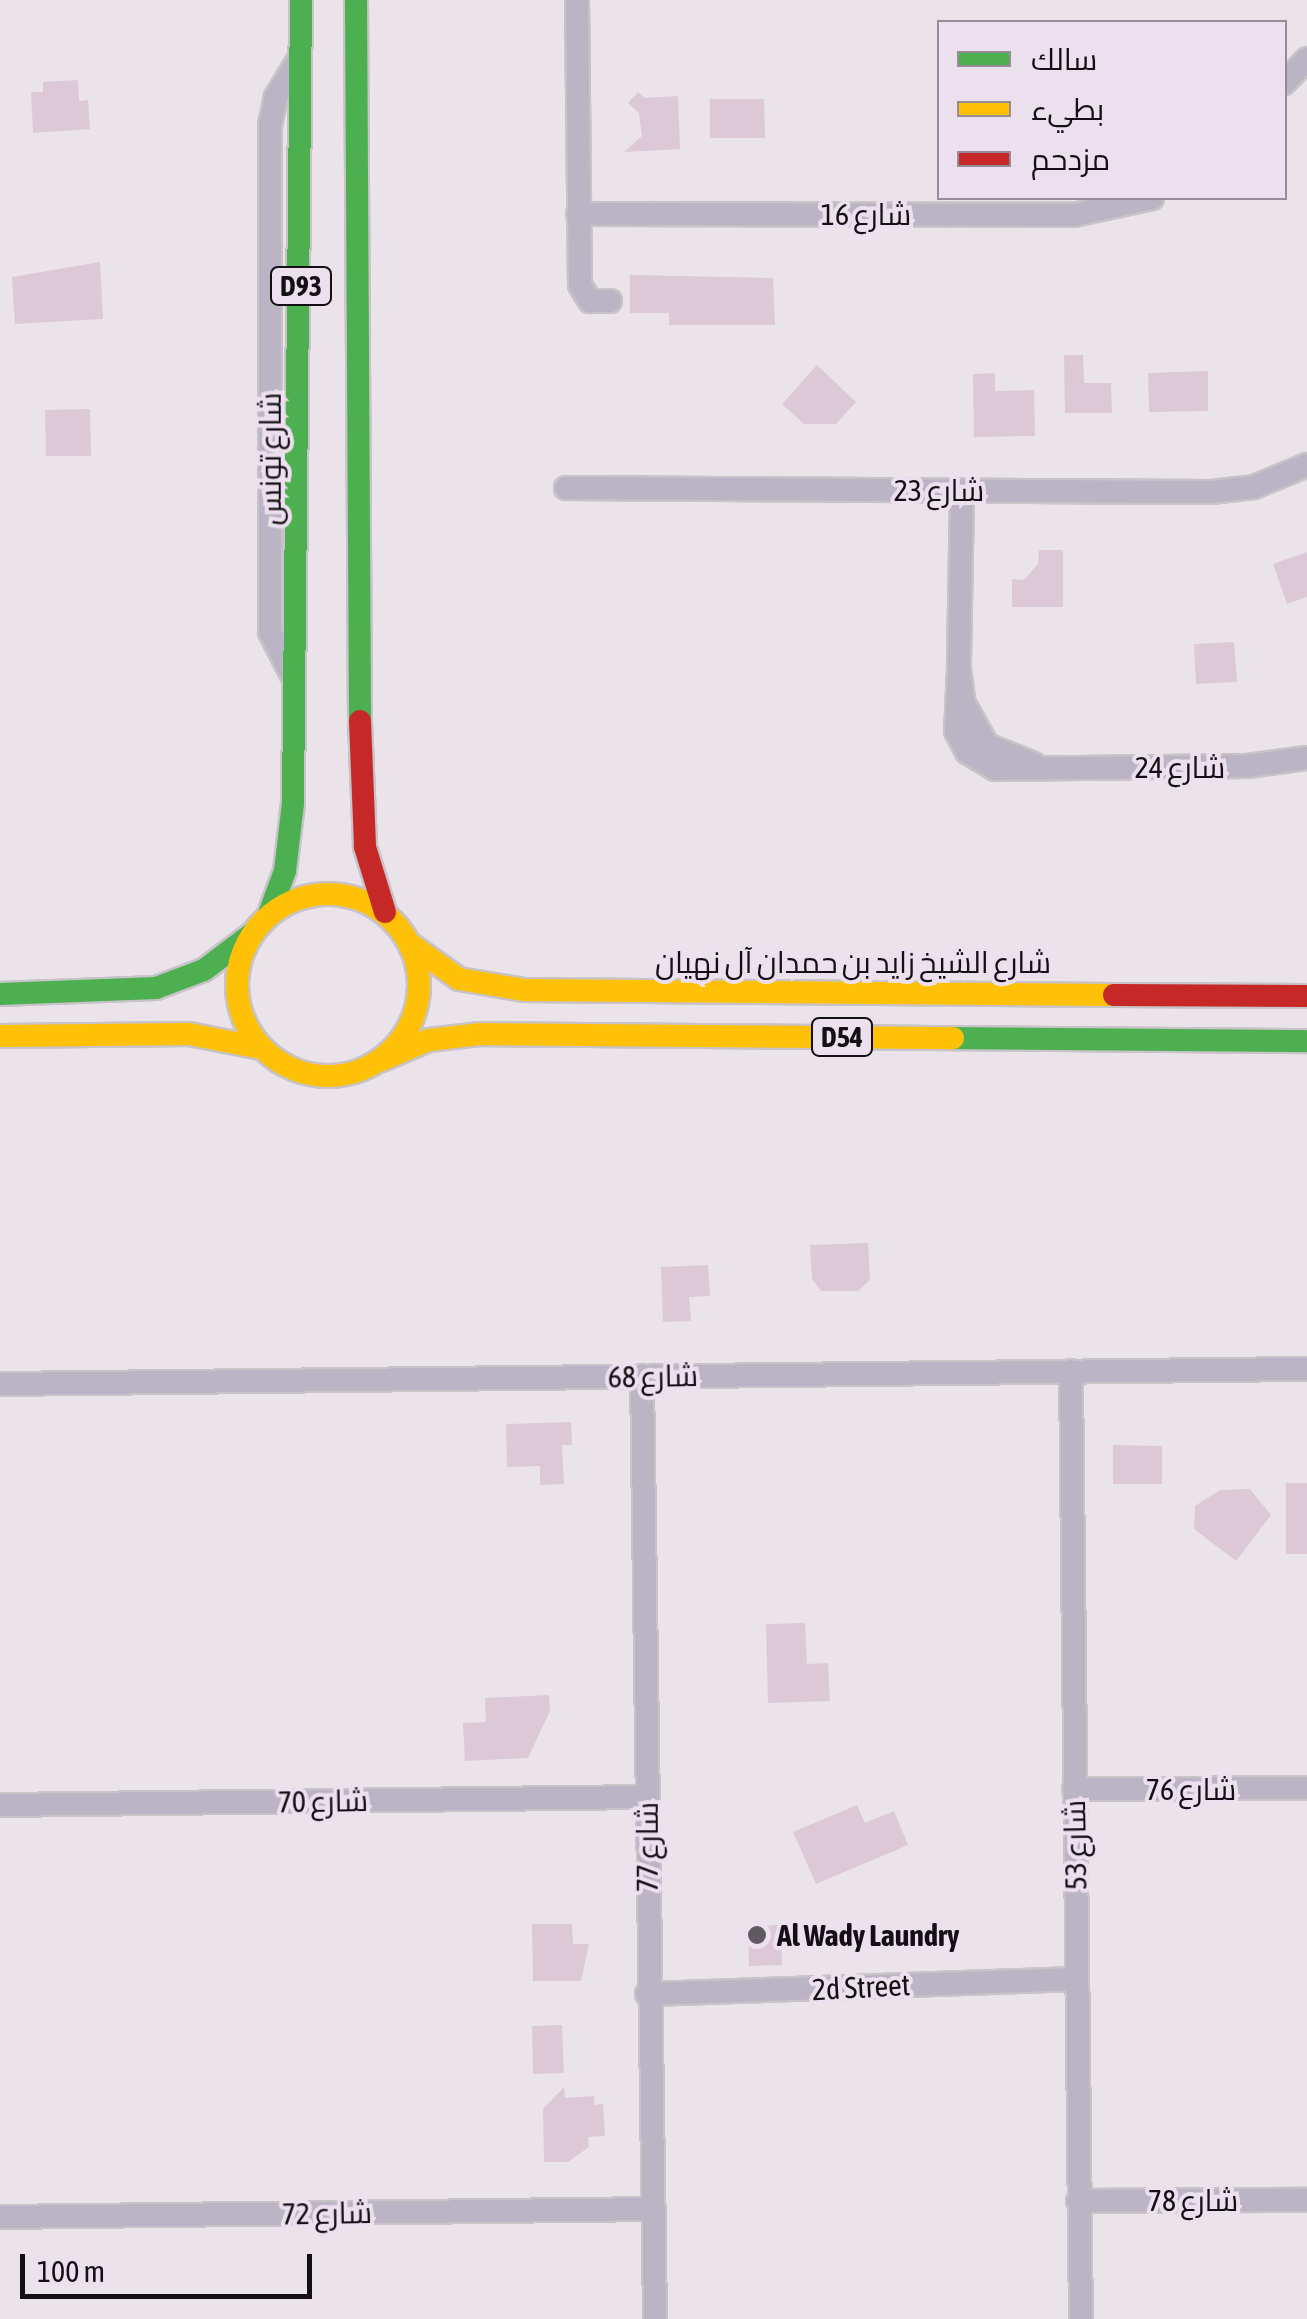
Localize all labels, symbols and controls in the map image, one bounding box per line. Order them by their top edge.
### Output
legend [937,20,1287,200]
text: سالك [1031,42,1097,76]
text: بطيء [1031,92,1104,126]
text: مزدحم [1031,142,1110,176]
street label: شارع 16 [821,196,911,232]
road number: D93 [268,263,334,309]
street label: شارع تونس [252,393,288,525]
street label: شارع 23 [894,472,984,508]
street label: شارع 24 [1135,749,1225,785]
street label: شارع الشيخ زايد بن حمدان آل نهيان [655,944,1051,980]
road number: D54 [810,1014,874,1060]
street label: شارع 68 [607,1357,699,1395]
street label: شارع 76 [1146,1771,1236,1807]
street label: شارع 70 [277,1782,369,1820]
street label: شارع 53 [1056,1799,1094,1891]
street label: شارع 77 [629,1802,665,1892]
place label: Al Wady Laundry [777,1917,959,1953]
marker: Al Wady Laundry [746,1924,768,1946]
street label: 2d Street [811,1966,911,2008]
street label: شارع 78 [1148,2182,1238,2218]
street label: شارع 72 [281,2194,373,2232]
scale bar [25,2234,318,2296]
text: 100 m [37,2254,105,2288]

